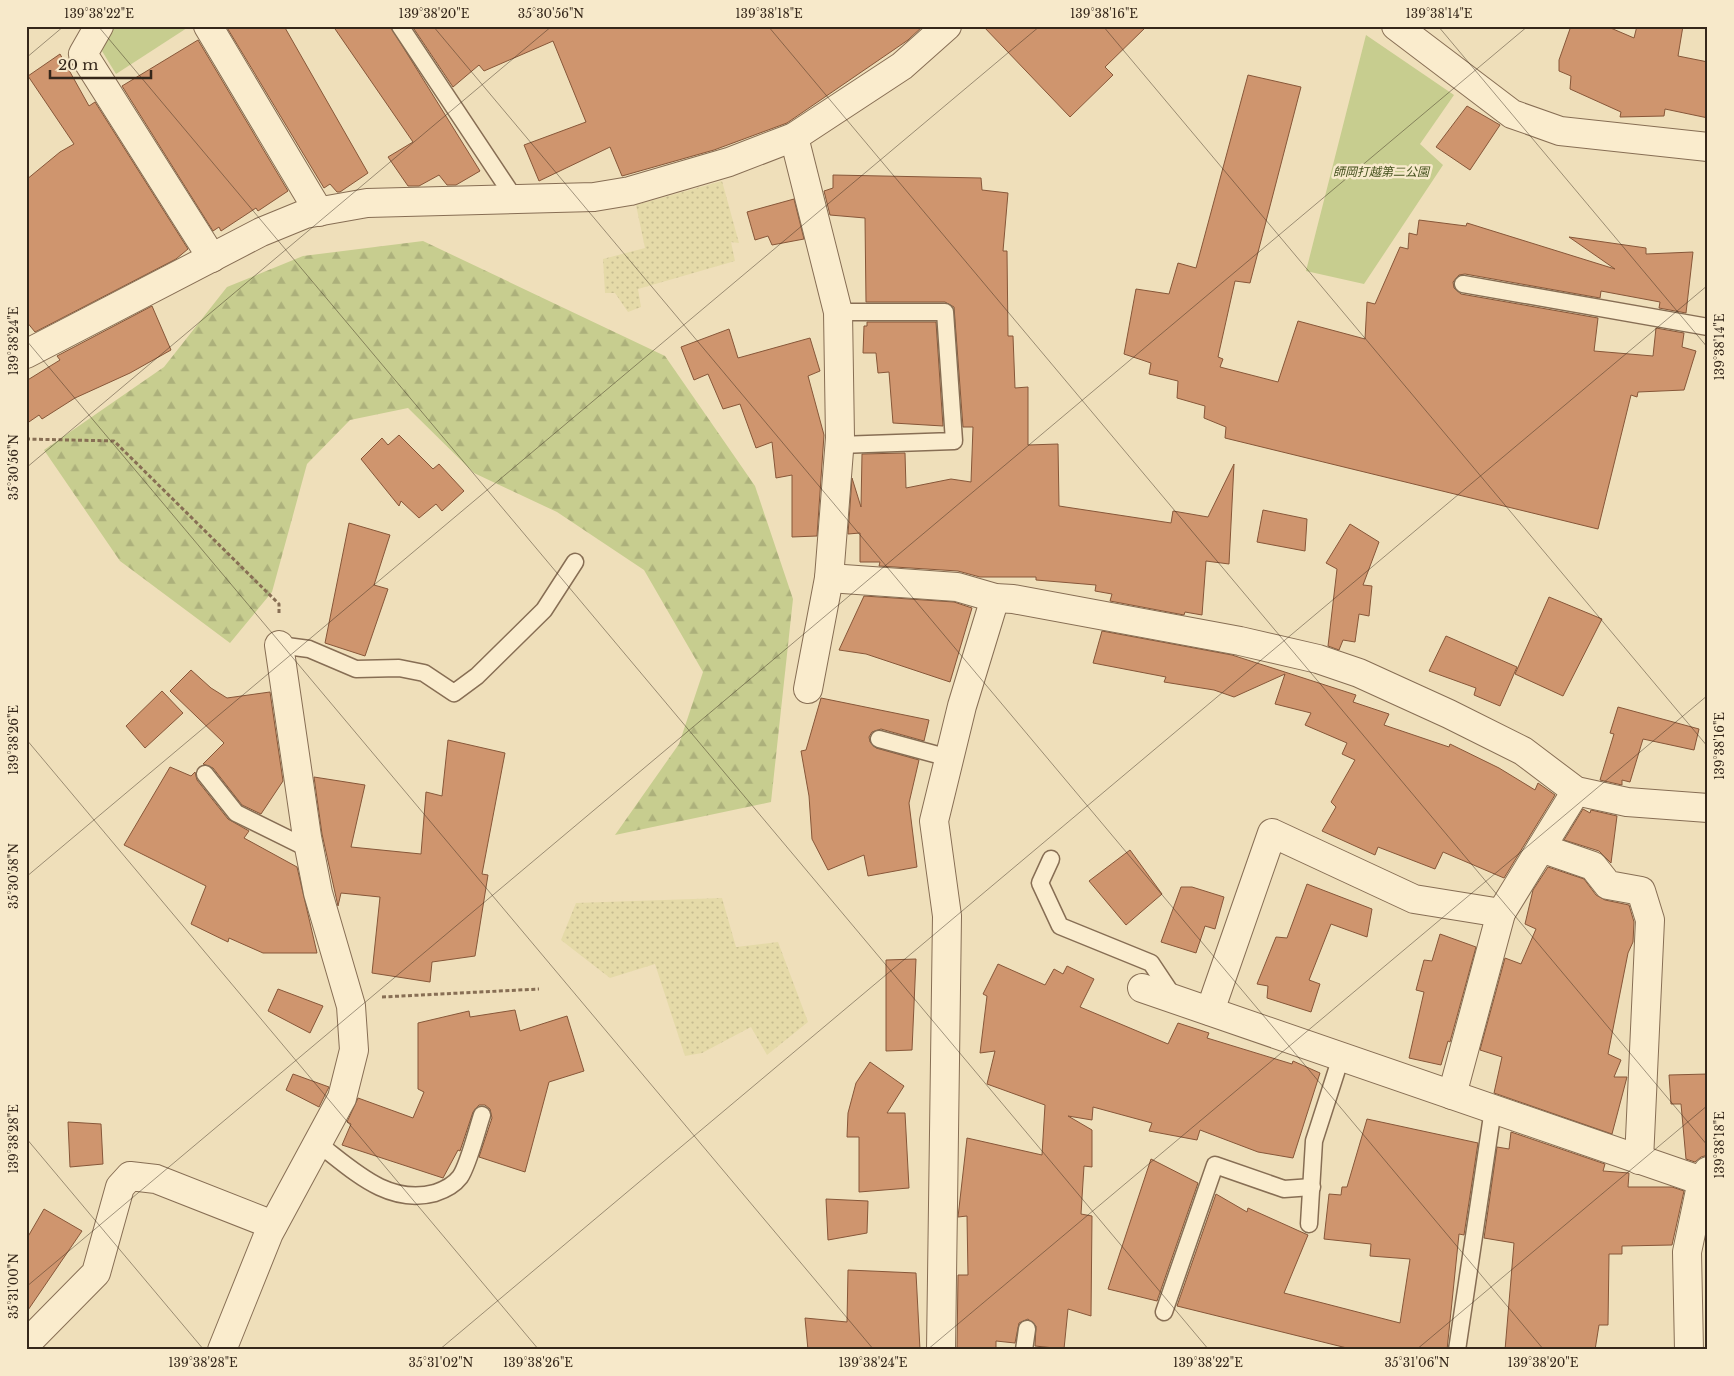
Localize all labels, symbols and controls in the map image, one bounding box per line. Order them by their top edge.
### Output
text: 139°38'22"E [64,6,134,21]
text: 139°38'20"E [399,6,470,21]
text: 35°30'56"N [518,6,584,21]
text: 139°38'18"E [735,6,803,21]
text: 139°38'16"E [1070,6,1138,21]
text: 139°38'14"E [1405,6,1473,21]
scale bar [50,48,151,80]
text: 20 m [58,55,98,74]
park label: 師岡打越第二公園 [1333,164,1431,179]
text: 139°38'24"E [6,306,21,376]
text: 139°38'14"E [1712,313,1727,381]
text: 35°30'56"N [6,434,21,500]
text: 139°38'26"E [6,705,21,775]
text: 139°38'16"E [1712,712,1727,780]
text: 35°30'58"N [6,843,21,909]
text: 139°38'28"E [6,1104,21,1174]
text: 139°38'18"E [1712,1111,1727,1179]
text: 35°31'00"N [6,1253,21,1319]
text: 139°38'28"E [168,1355,238,1370]
text: 35°31'02"N [409,1355,474,1370]
text: 139°38'26"E [503,1355,573,1370]
text: 139°38'24"E [838,1355,908,1370]
text: 139°38'22"E [1173,1355,1243,1370]
text: 35°31'06"N [1384,1355,1450,1370]
text: 139°38'20"E [1508,1355,1579,1370]

